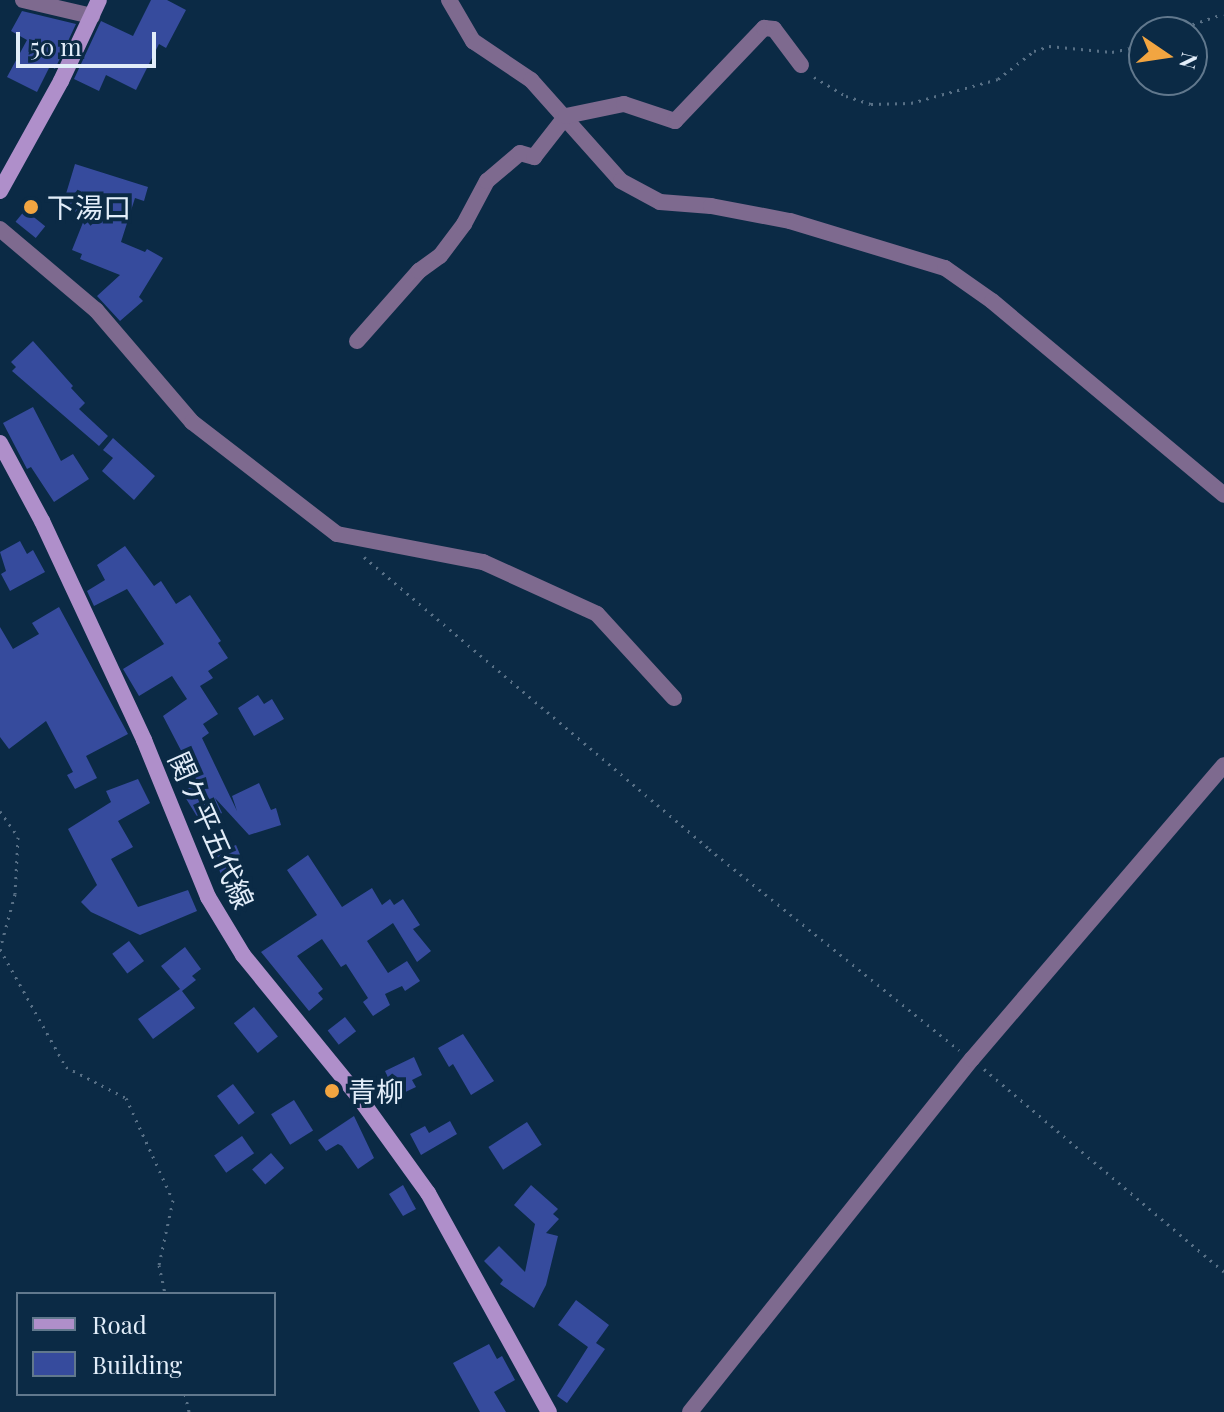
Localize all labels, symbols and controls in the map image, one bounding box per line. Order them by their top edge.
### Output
scale bar [20,16,160,66]
north arrow [1128,16,1208,96]
text: 50 m [30,30,82,62]
text: N [1173,50,1206,72]
place label: 下湯口 [47,190,131,224]
marker: 下湯口 [22,198,40,216]
street label: 関ケ平五代線 [162,746,262,914]
place label: 青柳 [348,1074,404,1108]
marker: 青柳 [323,1082,341,1100]
legend [16,1292,276,1396]
text: Road [92,1308,147,1340]
text: Building [92,1348,182,1380]

